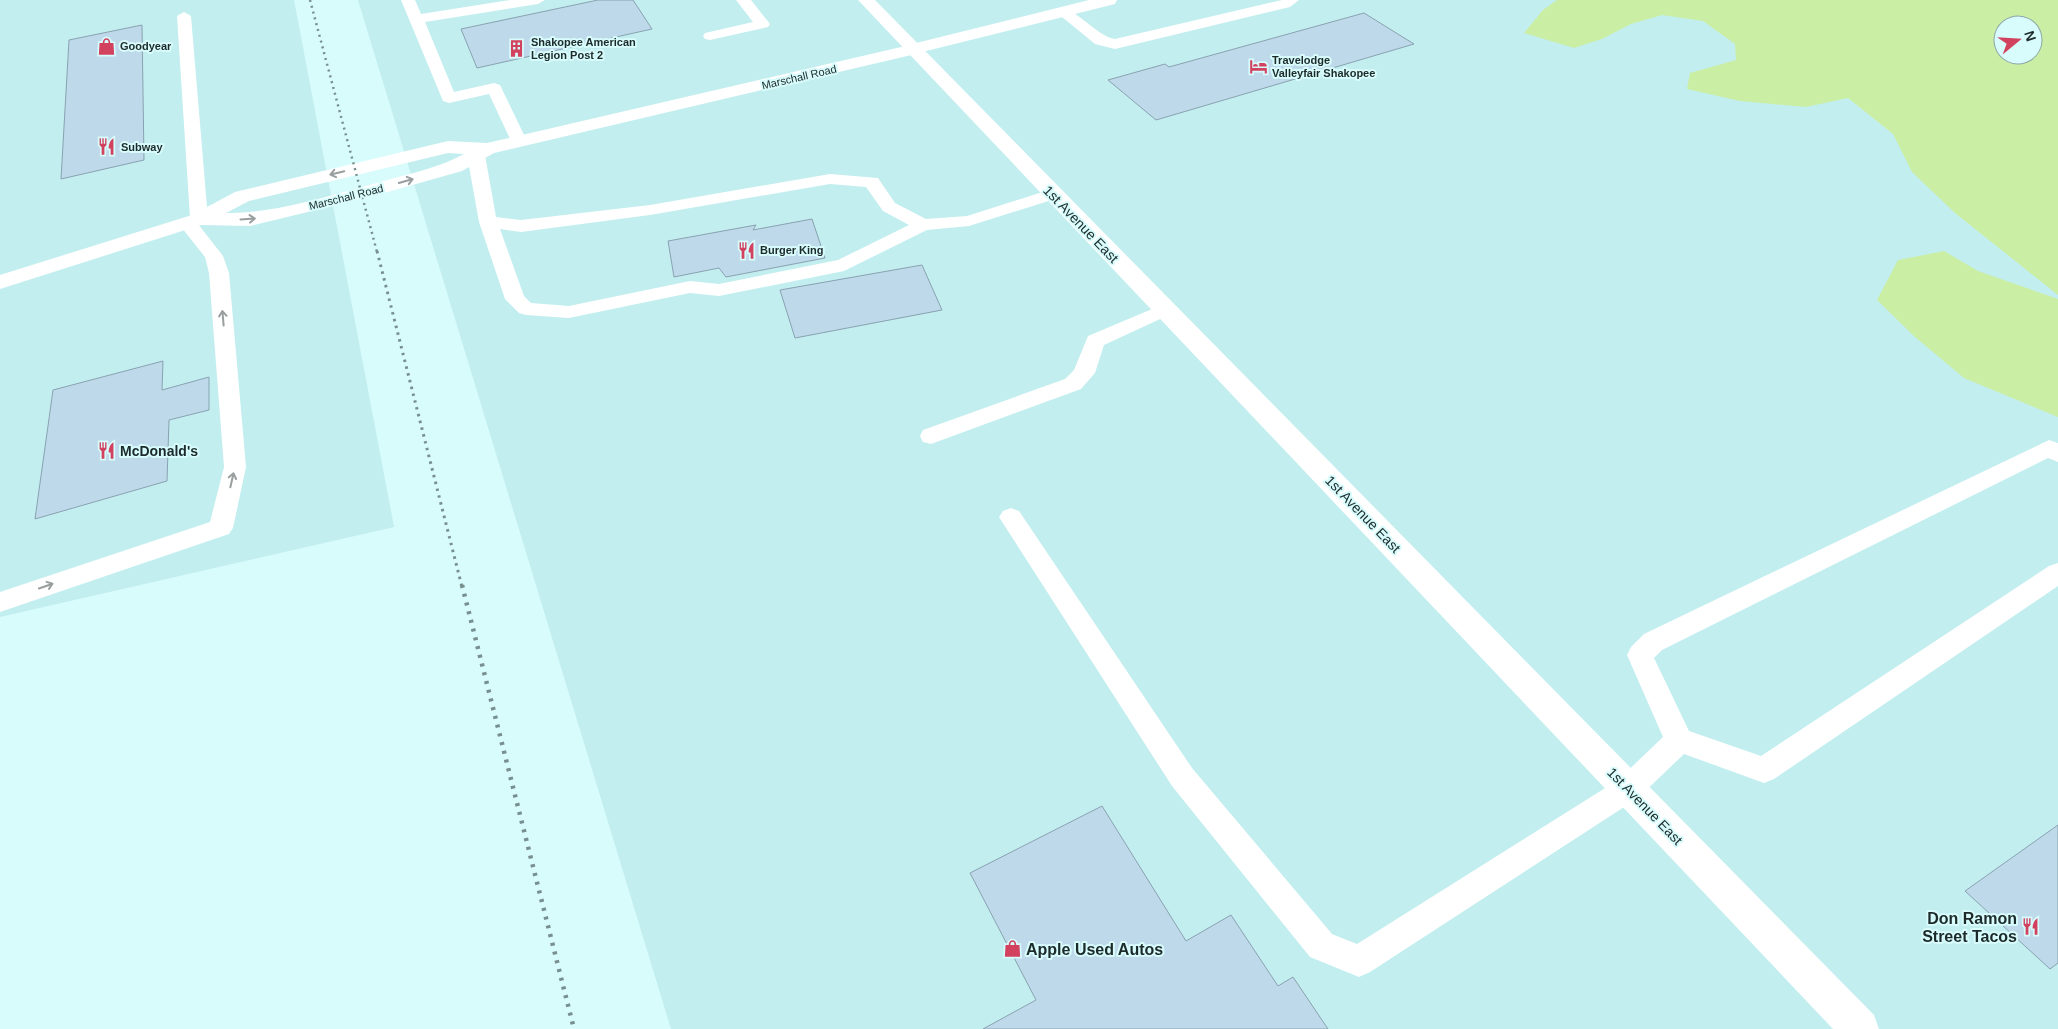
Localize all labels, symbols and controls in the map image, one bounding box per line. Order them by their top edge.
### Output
north arrow [1993,15,2043,65]
text: N [2021,29,2040,43]
shop icon: Goodyear [96,36,116,56]
place label: Shakopee American Legion Post 2 [531,36,636,61]
building icon: Shakopee American Legion Post 2 [507,38,527,58]
place label: Goodyear [120,40,172,52]
place label: Travelodge Valleyfair Shakopee [1272,54,1375,79]
hotel icon: Travelodge Valleyfair Shakopee [1248,56,1268,76]
street label: Marschall Road [760,63,838,91]
restaurant icon: Subway [97,137,117,157]
place label: Subway [121,141,163,153]
one-way arrow [329,169,345,178]
one-way arrow [397,176,413,186]
street label: Marschall Road [307,182,385,212]
street label: 1st Avenue East [1040,182,1122,266]
one-way arrow [239,215,255,224]
restaurant icon: Burger King [736,240,756,260]
place label: Burger King [760,244,824,256]
one-way arrow [218,311,228,327]
restaurant icon: McDonald's [96,441,116,461]
place label: McDonald's [120,443,198,459]
one-way arrow [227,472,237,488]
street label: 1st Avenue East [1322,472,1404,556]
one-way arrow [38,581,54,590]
street label: 1st Avenue East [1604,764,1686,848]
place label: Don Ramon Street Tacos [1922,910,2017,945]
restaurant icon: Don Ramon Street Tacos [2021,917,2041,937]
shop icon: Apple Used Autos [1002,939,1022,959]
place label: Apple Used Autos [1026,941,1163,958]

